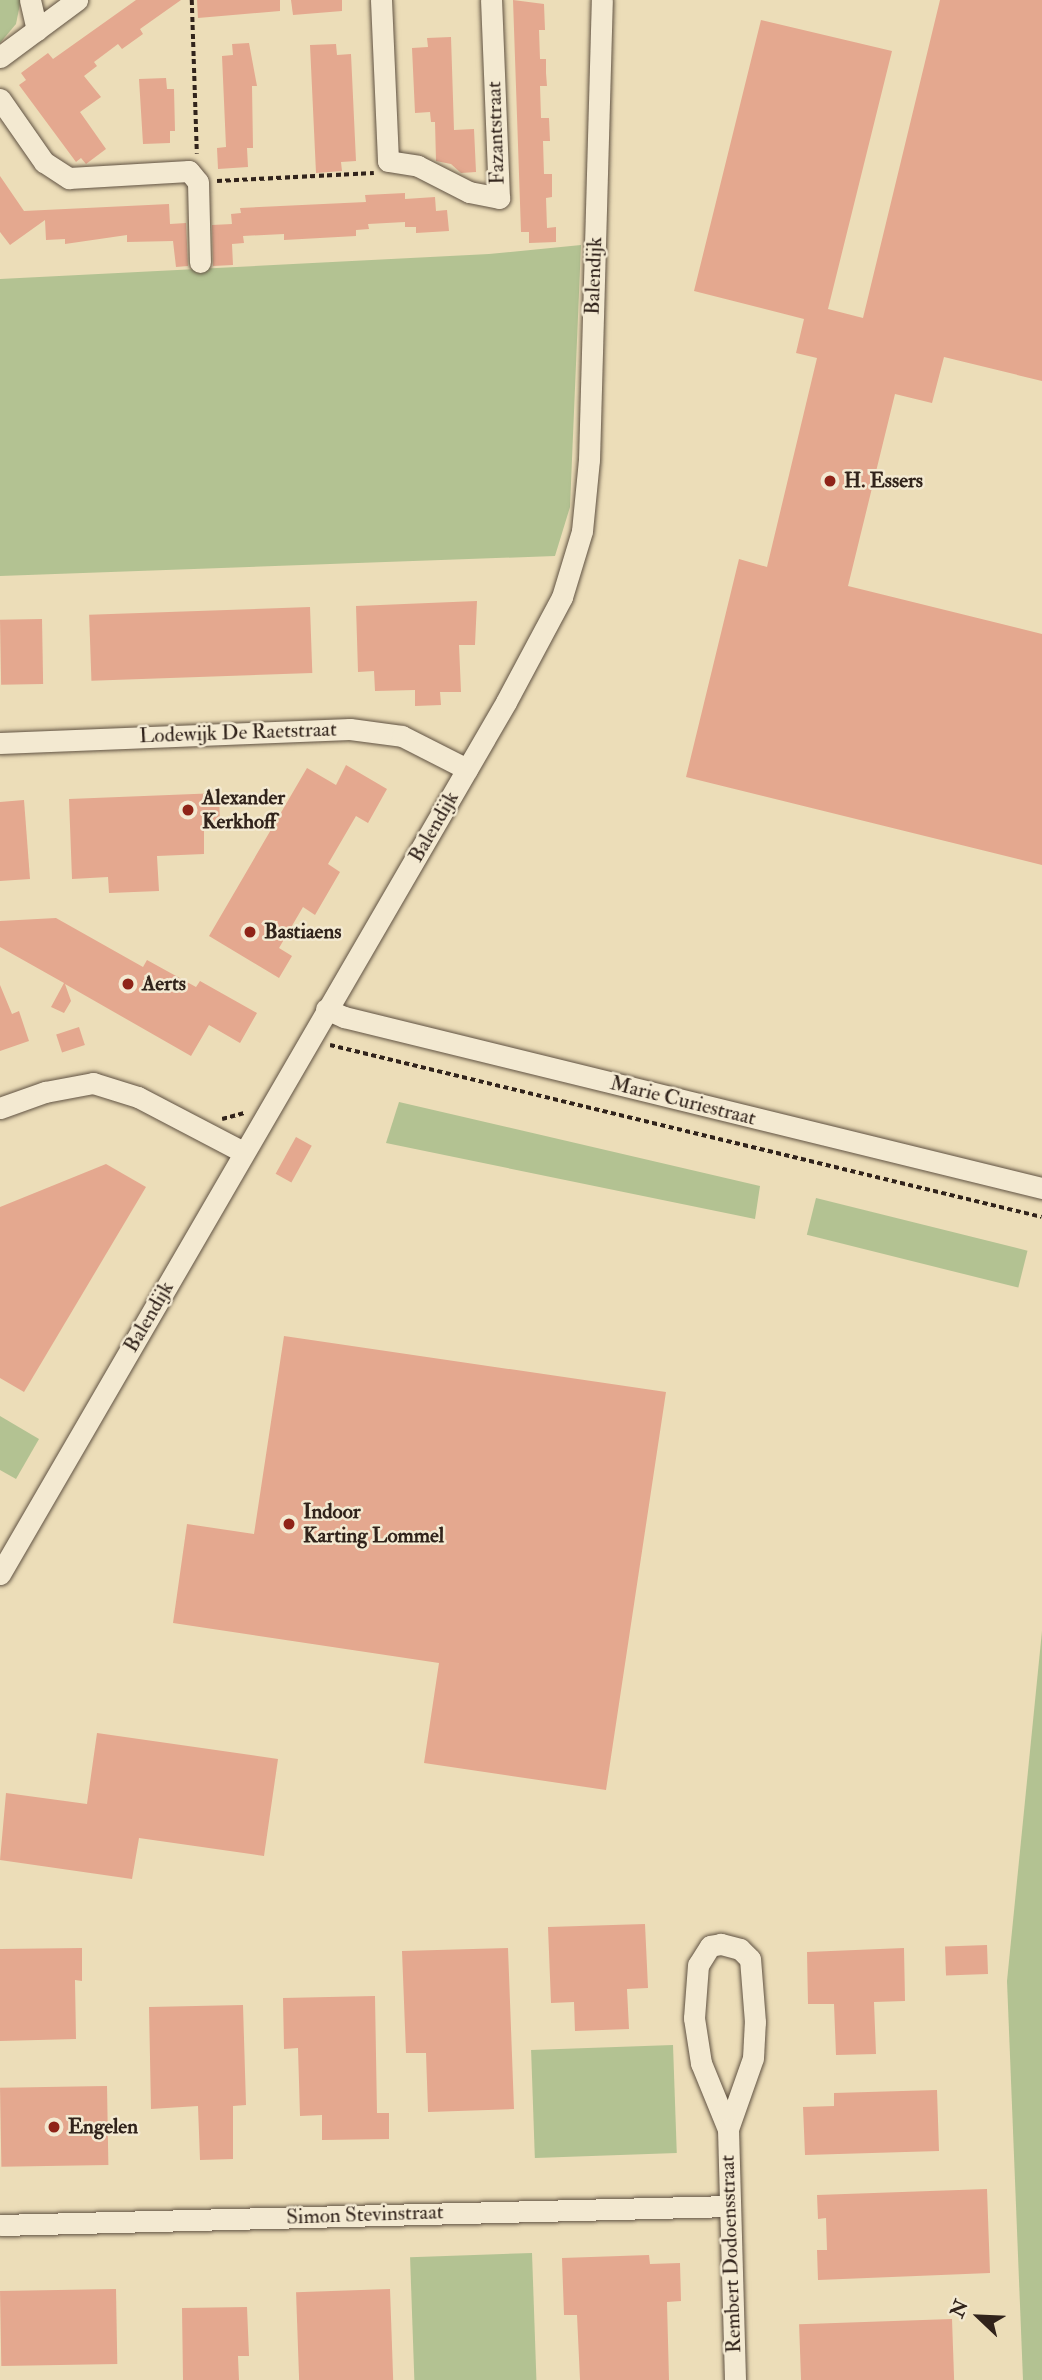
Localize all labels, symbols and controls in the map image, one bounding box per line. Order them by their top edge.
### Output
street label: Fazantstraat [482,81,510,185]
street label: Balendijk [580,237,608,315]
place label: H. Essers [844,468,923,494]
marker: H. Essers [822,473,838,489]
street label: Lodewijk De Raetstraat [139,717,337,749]
place label: Alexander Kerkhoff [202,785,285,835]
street label: Balendijk [404,787,464,867]
marker: Alexander Kerkhoff [180,802,196,818]
place label: Bastiaens [264,919,341,945]
marker: Bastiaens [242,924,258,940]
place label: Aerts [142,971,186,997]
marker: Aerts [120,976,136,992]
street label: Marie Curiestraat [607,1071,759,1131]
street label: Balendijk [119,1277,179,1357]
place label: Indoor Karting Lommel [303,1499,444,1549]
marker: Indoor Karting Lommel [281,1516,297,1532]
place label: Engelen [68,2114,138,2140]
marker: Engelen [46,2119,62,2135]
street label: Rembert Dodoensstraat [715,2154,747,2354]
street label: Simon Stevinstraat [286,2200,444,2230]
north arrow [944,2282,1014,2352]
text: N [945,2296,974,2321]

